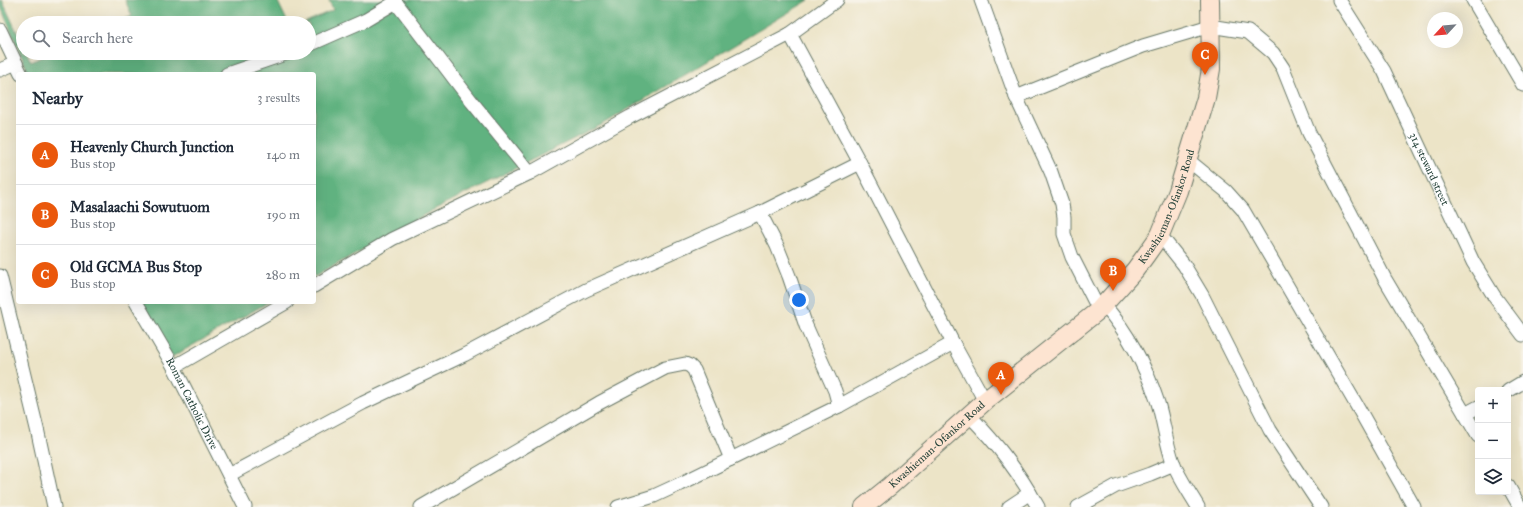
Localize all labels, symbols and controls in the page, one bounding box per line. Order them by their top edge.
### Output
north arrow [1427,12,1463,48]
search box [16,16,316,60]
icon: search [30,27,52,49]
text: Search here [62,29,133,47]
pin: C [1192,42,1218,75]
text: Nearby [32,88,83,109]
text: 3 results [257,90,300,106]
street label: 314 steward street [1407,130,1452,207]
text: Heavenly Church Junction [70,138,234,156]
text: A [41,147,49,163]
text: 140 m [266,147,300,163]
street label: Kwashieman-Ofankor Road [1135,147,1197,267]
text: Bus stop [70,156,116,172]
text: Masalaachi Sowutuom [70,198,210,216]
text: B [41,207,49,223]
text: 190 m [267,207,300,223]
text: Bus stop [70,216,116,232]
text: Old GCMA Bus Stop [70,258,202,276]
pin: B [1100,258,1126,291]
text: C [41,267,49,283]
text: 280 m [265,267,300,283]
text: Bus stop [70,276,116,292]
your location [789,290,809,310]
street label: Roman Catholic Drive [163,355,221,452]
pin: A [988,362,1014,395]
map controls [1475,387,1511,495]
button: + [1475,387,1511,423]
street label: Kwashieman-Ofankor Road [886,398,988,491]
button: − [1475,423,1511,459]
button: layers [1475,459,1511,495]

